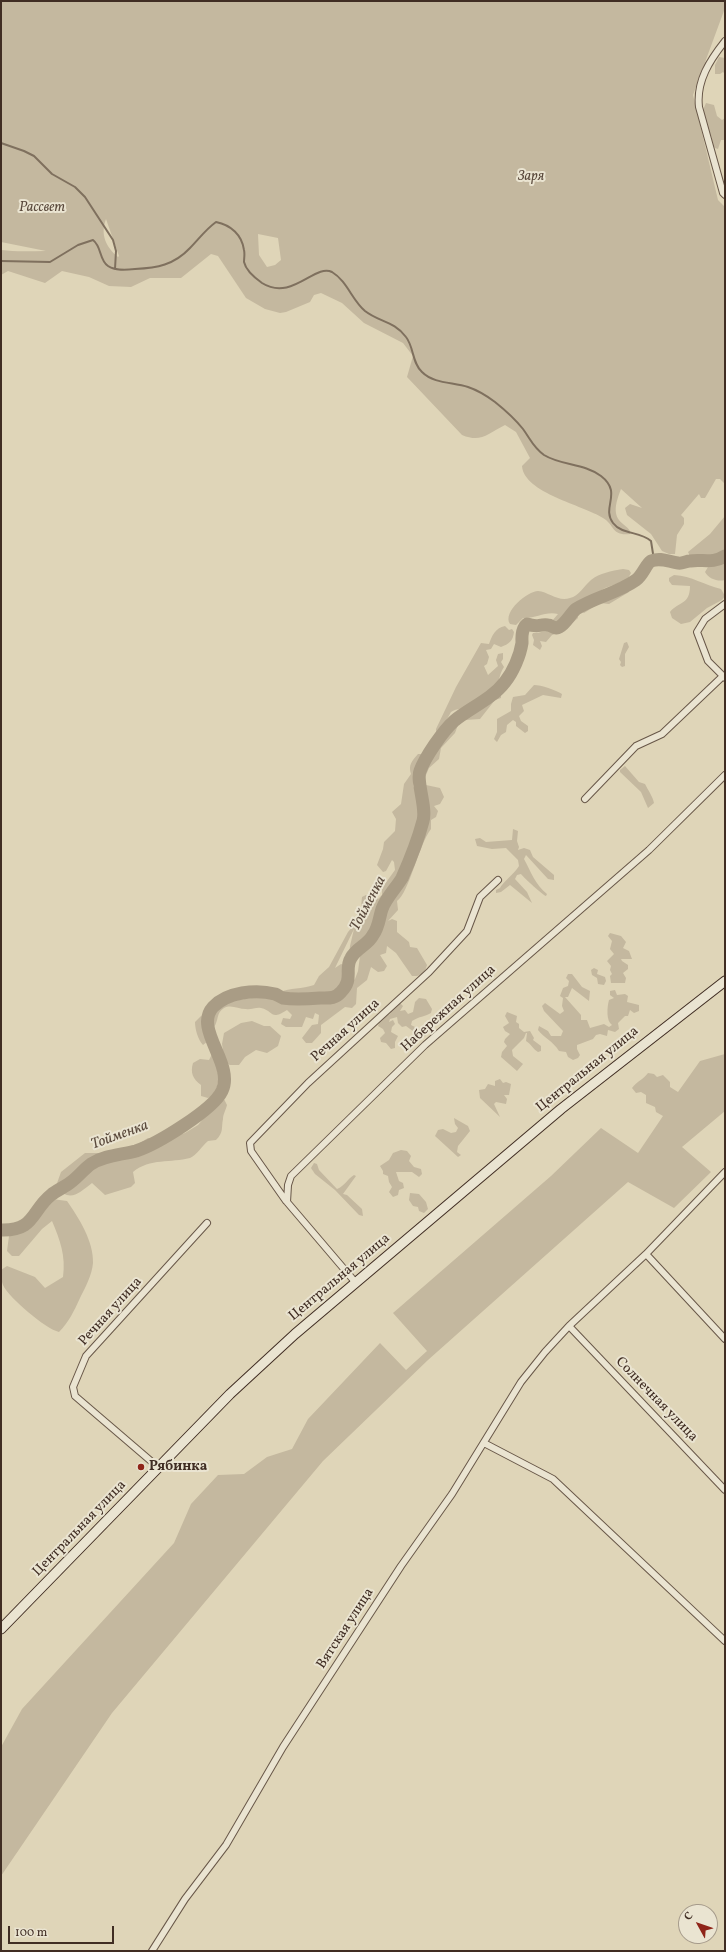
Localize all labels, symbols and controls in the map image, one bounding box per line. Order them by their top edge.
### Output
park label: Заря [518,169,544,185]
park label: Рассвет [19,200,65,216]
water label: Тойменка [347,873,391,935]
street label: Набережная улица [398,962,500,1056]
street label: Речная улица [308,996,384,1066]
street label: Центральная улица [533,1023,643,1117]
water label: Тойменка [89,1117,151,1155]
street label: Центральная улица [286,1231,394,1325]
street label: Речная улица [76,1274,146,1350]
street label: Солнечная улица [611,1354,701,1446]
place label: Рябинка [149,1459,207,1475]
marker: Рябинка [136,1462,146,1472]
street label: Центральная улица [30,1477,130,1581]
street label: Вятская улица [314,1586,378,1672]
north arrow [678,1904,718,1944]
text: С [681,1909,697,1924]
scale bar [10,1918,116,1944]
text: 100 m [15,1925,47,1941]

